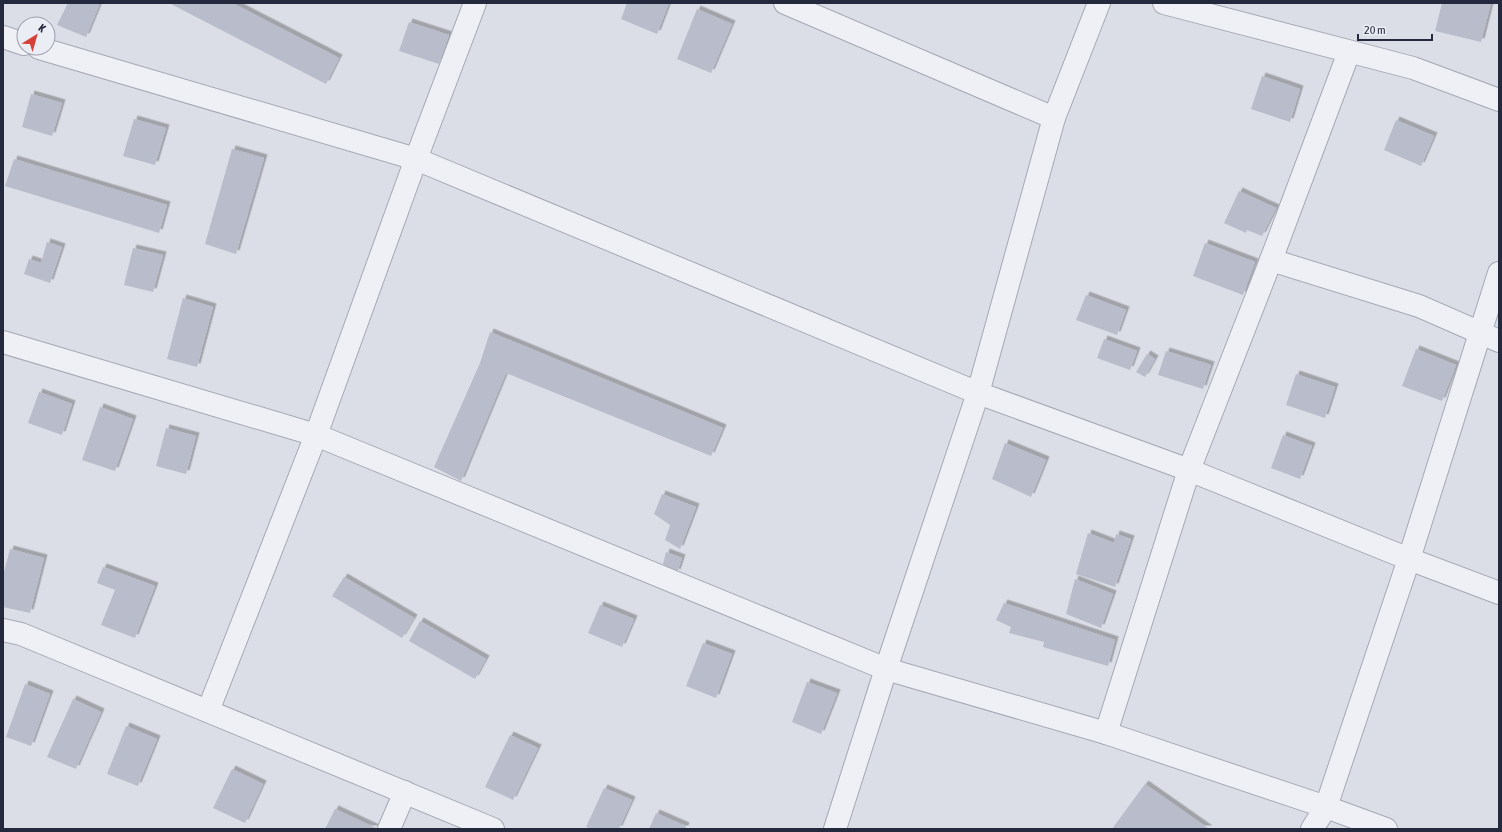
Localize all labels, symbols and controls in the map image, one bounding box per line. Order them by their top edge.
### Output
north arrow [16,16,56,56]
scale bar [1358,16,1432,42]
text: K [36,22,48,35]
text: 20 m [1364,23,1386,37]

